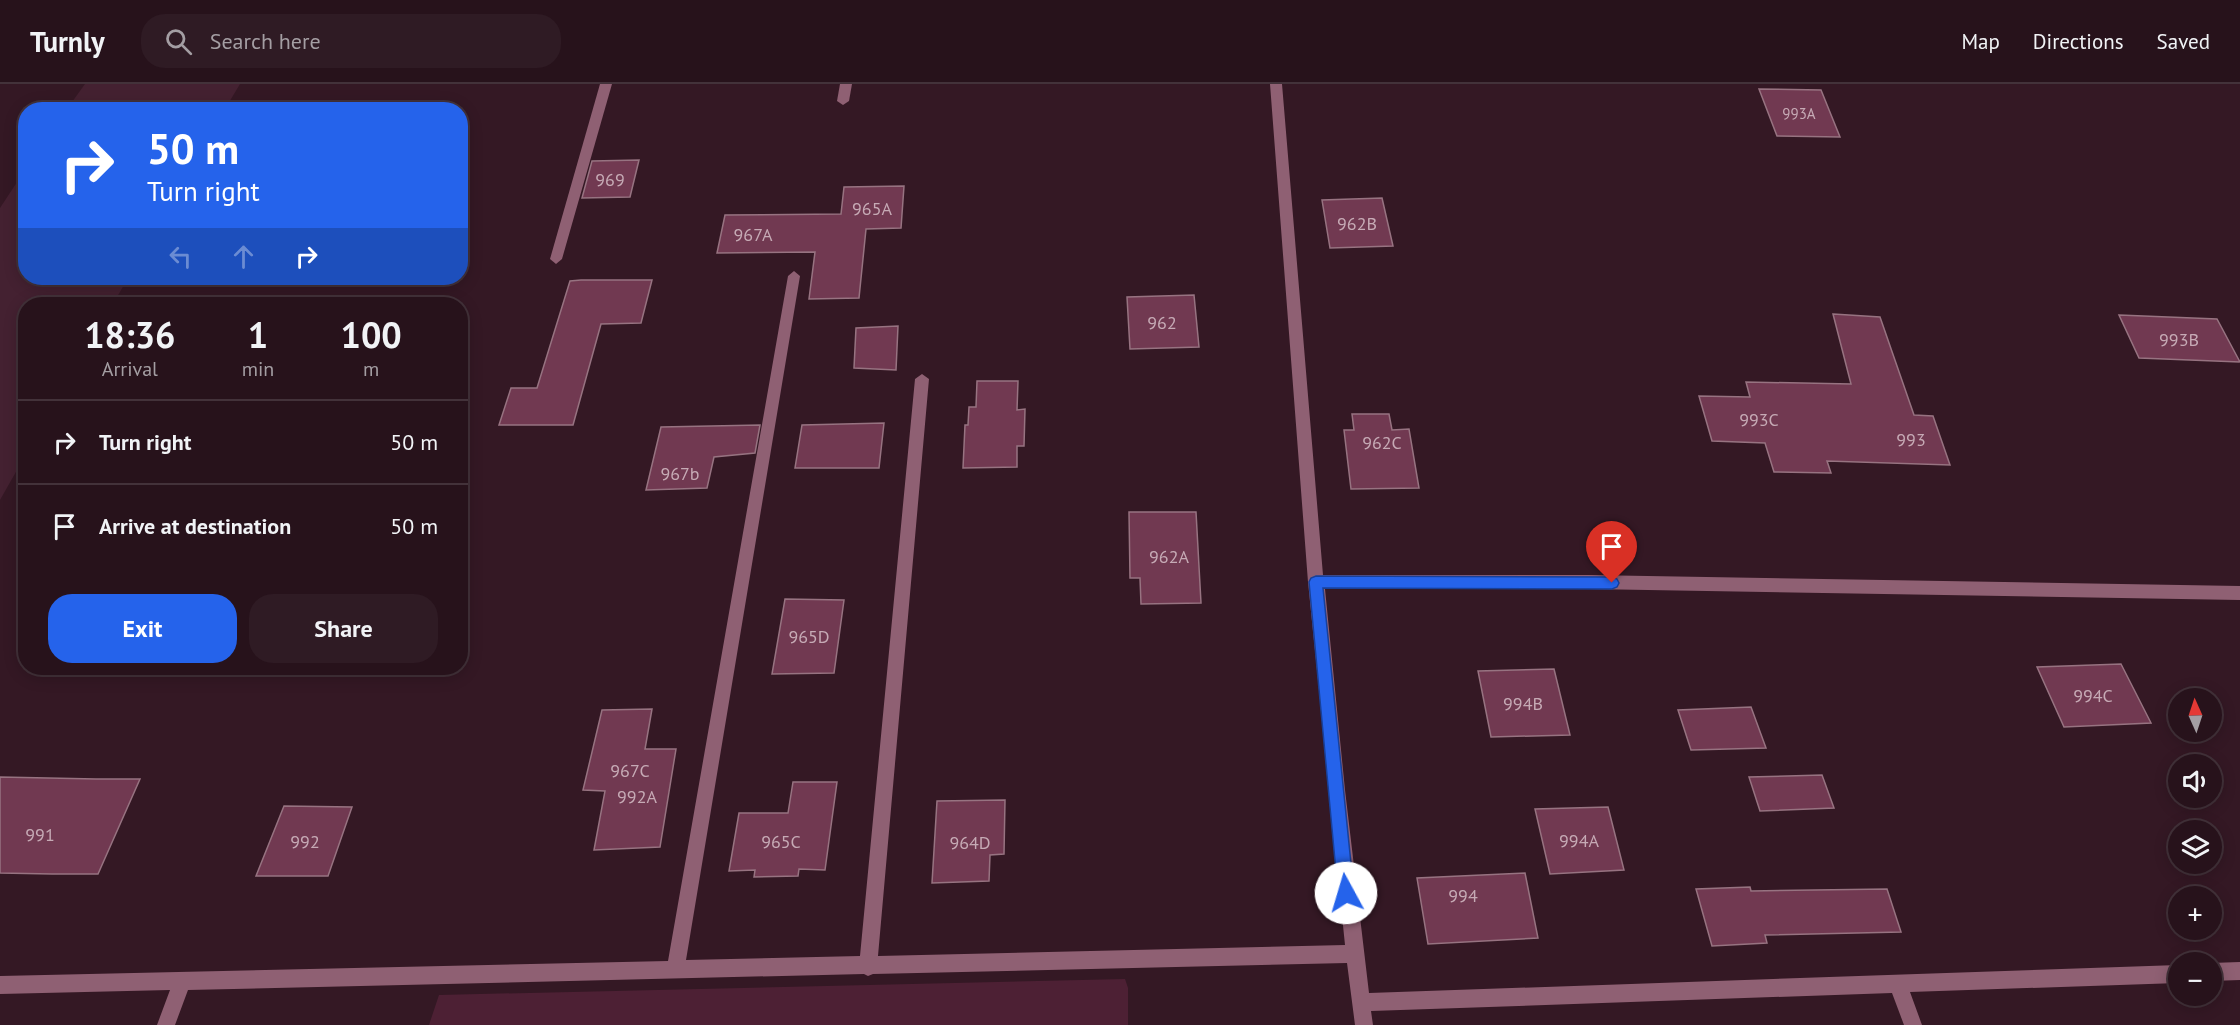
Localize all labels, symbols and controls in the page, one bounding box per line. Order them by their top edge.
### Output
search box [141,14,561,68]
text: Turnly [30,23,105,60]
icon: search [162,25,195,58]
text: Search here [210,27,321,55]
text: Map [1961,28,2000,55]
text: Directions [2033,28,2124,55]
text: Saved [2157,28,2210,55]
house number: 993A [1782,104,1816,123]
text: 50 m [147,121,239,176]
icon: right [48,126,126,204]
house number: 969 [595,168,625,191]
text: Turn right [147,174,260,208]
house number: 965A [852,197,892,220]
house number: 962B [1337,212,1377,235]
house number: 967A [734,223,773,246]
icon: left [164,240,197,273]
icon: ahead [227,240,260,273]
icon: right [290,240,323,273]
text: 18:36 [84,311,176,358]
text: 1 [248,311,268,358]
text: 100 [341,311,402,358]
house number: 962 [1147,311,1177,334]
house number: 993B [2159,328,2199,351]
text: Arrival [102,356,158,382]
text: min [242,356,274,382]
text: m [363,356,379,382]
house number: 993C [1739,408,1779,431]
icon: right [48,426,81,459]
text: Turn right [99,428,191,456]
text: 50 m [390,428,438,456]
house number: 993 [1896,428,1926,451]
house number: 962C [1362,431,1402,454]
house number: 967b [660,462,700,485]
icon: arrive [48,510,81,543]
text: Arrive at destination [99,512,291,540]
text: 50 m [390,512,438,540]
pin [1586,521,1637,583]
icon: arrive [1595,530,1628,563]
house number: 962A [1149,545,1189,568]
button: Exit [48,594,237,663]
button: Share [249,594,438,663]
house number: 965D [788,625,830,648]
house number: 994C [2073,684,2113,707]
north arrow [2168,688,2222,742]
map controls [2168,688,2222,1006]
house number: 994B [1503,692,1543,715]
button: sound [2168,754,2222,808]
house number: 967C [610,759,650,782]
house number: 992A [617,785,657,808]
button: layers [2168,820,2222,874]
house number: 991 [25,823,55,846]
house number: 994A [1559,829,1599,852]
house number: 992 [290,830,320,853]
house number: 965C [761,830,801,853]
house number: 964D [949,831,991,854]
position arrow [1314,861,1378,925]
house number: 994 [1448,884,1478,907]
button: + [2168,886,2222,940]
button: − [2168,952,2222,1006]

